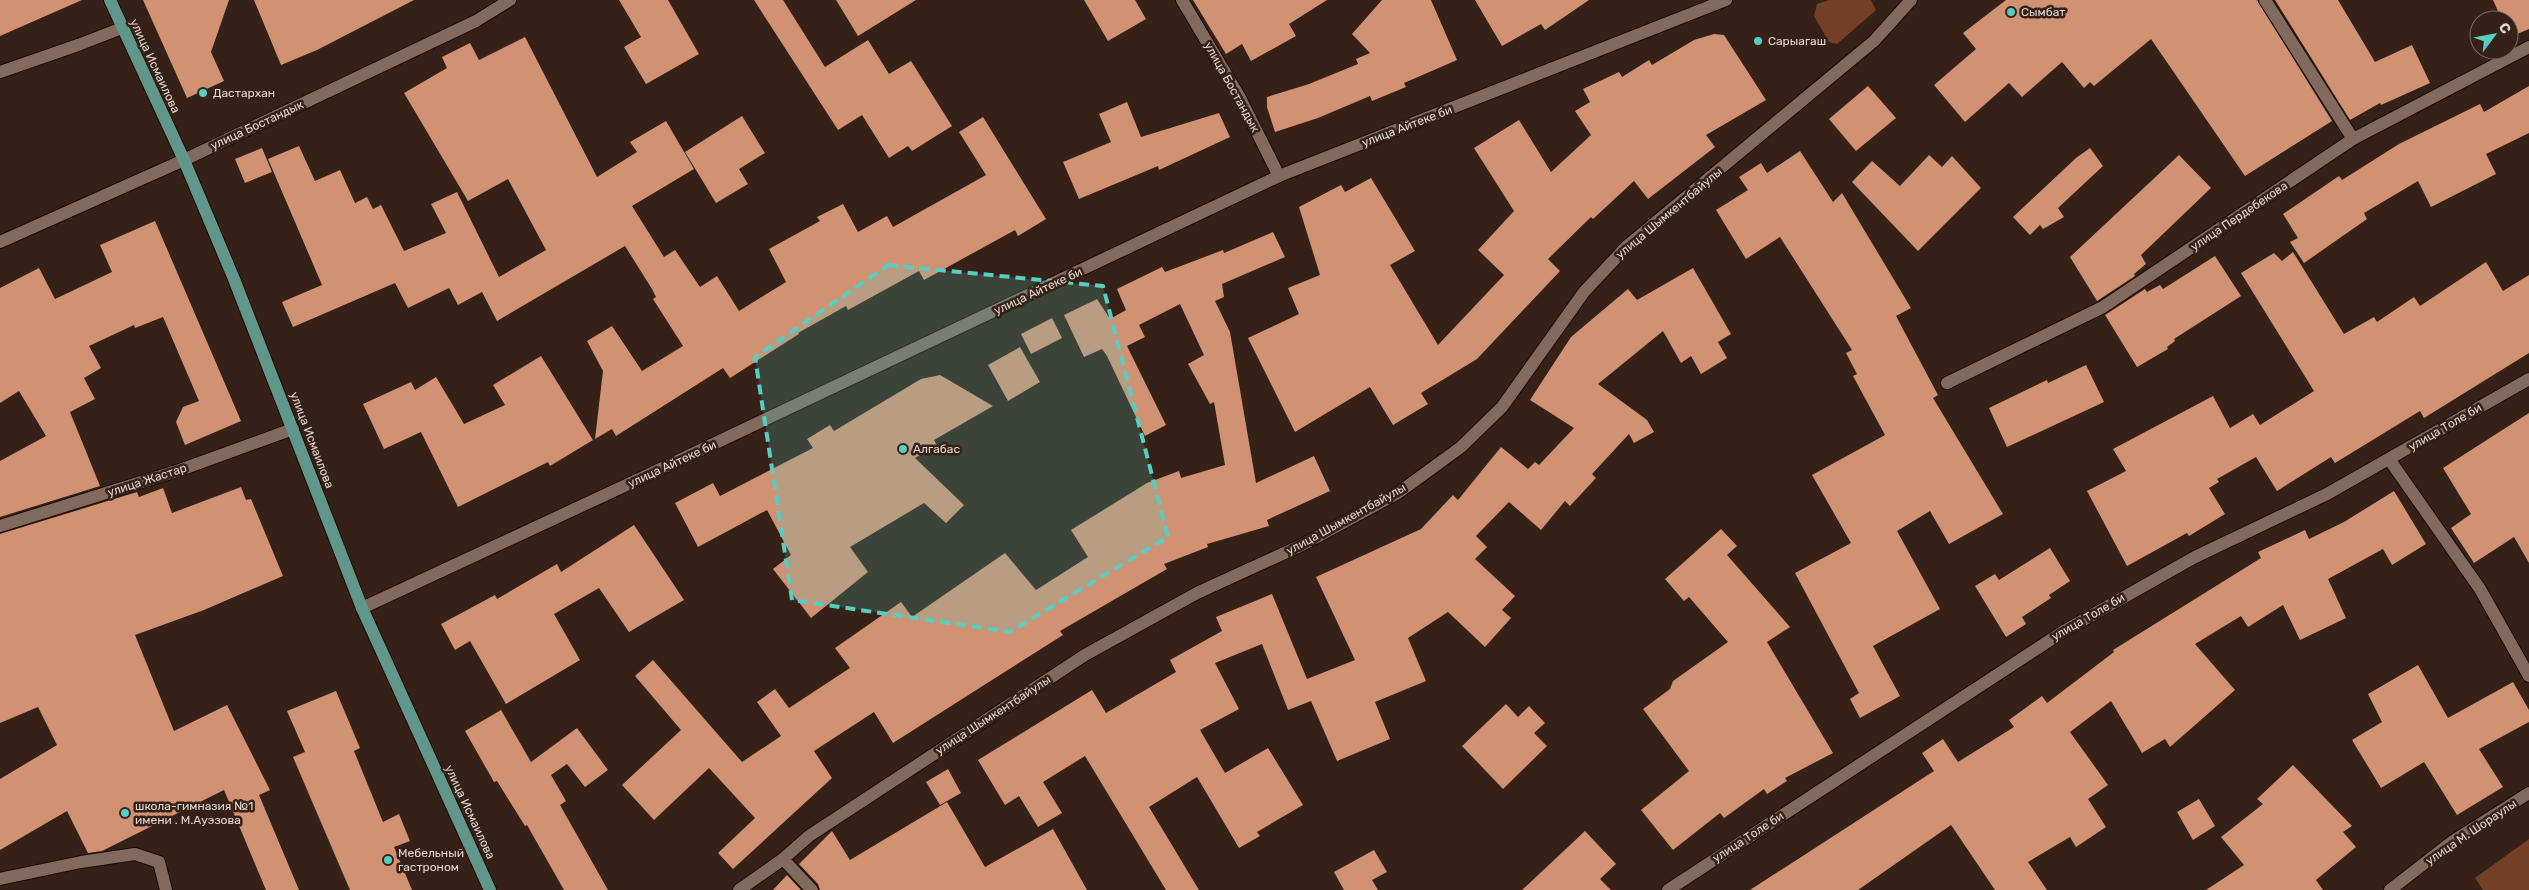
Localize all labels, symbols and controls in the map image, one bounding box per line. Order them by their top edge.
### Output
place label: Сымбат [2021,5,2065,19]
marker: Сымбат [2005,6,2017,18]
north arrow [2469,10,2519,60]
street label: улица Исмаилова [127,17,183,115]
text: С [2495,20,2515,37]
place label: Сарыагаш [1768,34,1826,48]
marker: Сарыагаш [1752,35,1764,47]
street label: улица Бостандык [1201,39,1263,135]
place label: Дастархан [213,86,275,100]
marker: Дастархан [197,87,209,99]
street label: улица Бостандык [208,97,306,153]
street label: улица Айтеке би [1360,102,1454,150]
street label: улица Шымкентбайулы [1613,164,1725,262]
street label: улица Пердебекова [2188,178,2290,254]
street label: улица Айтеке би [992,264,1084,318]
street label: улица Исмаилова [287,390,337,490]
street label: улица Толе би [2406,400,2484,454]
street label: улица Айтеке би [626,437,718,491]
place label: Алгабас [913,442,960,456]
marker: Алгабас [897,443,909,455]
street label: улица Жастар [106,461,188,499]
street label: улица Шымкентбайулы [1284,480,1408,558]
street label: улица Толе би [2049,590,2127,644]
street label: улица Шымкентбайулы [933,672,1053,758]
street label: улица Исмаилова [442,763,498,861]
street label: улица М. Шораулы [2423,796,2519,868]
place label: школа-гимназия №1 имени . М.Ауэзова [135,799,253,827]
marker: школа-гимназия №1 имени . М.Ауэзова [119,807,131,819]
street label: улица Толе би [1710,809,1786,865]
place label: Мебельный гастроном [398,846,464,874]
marker: Мебельный гастроном [382,854,394,866]

